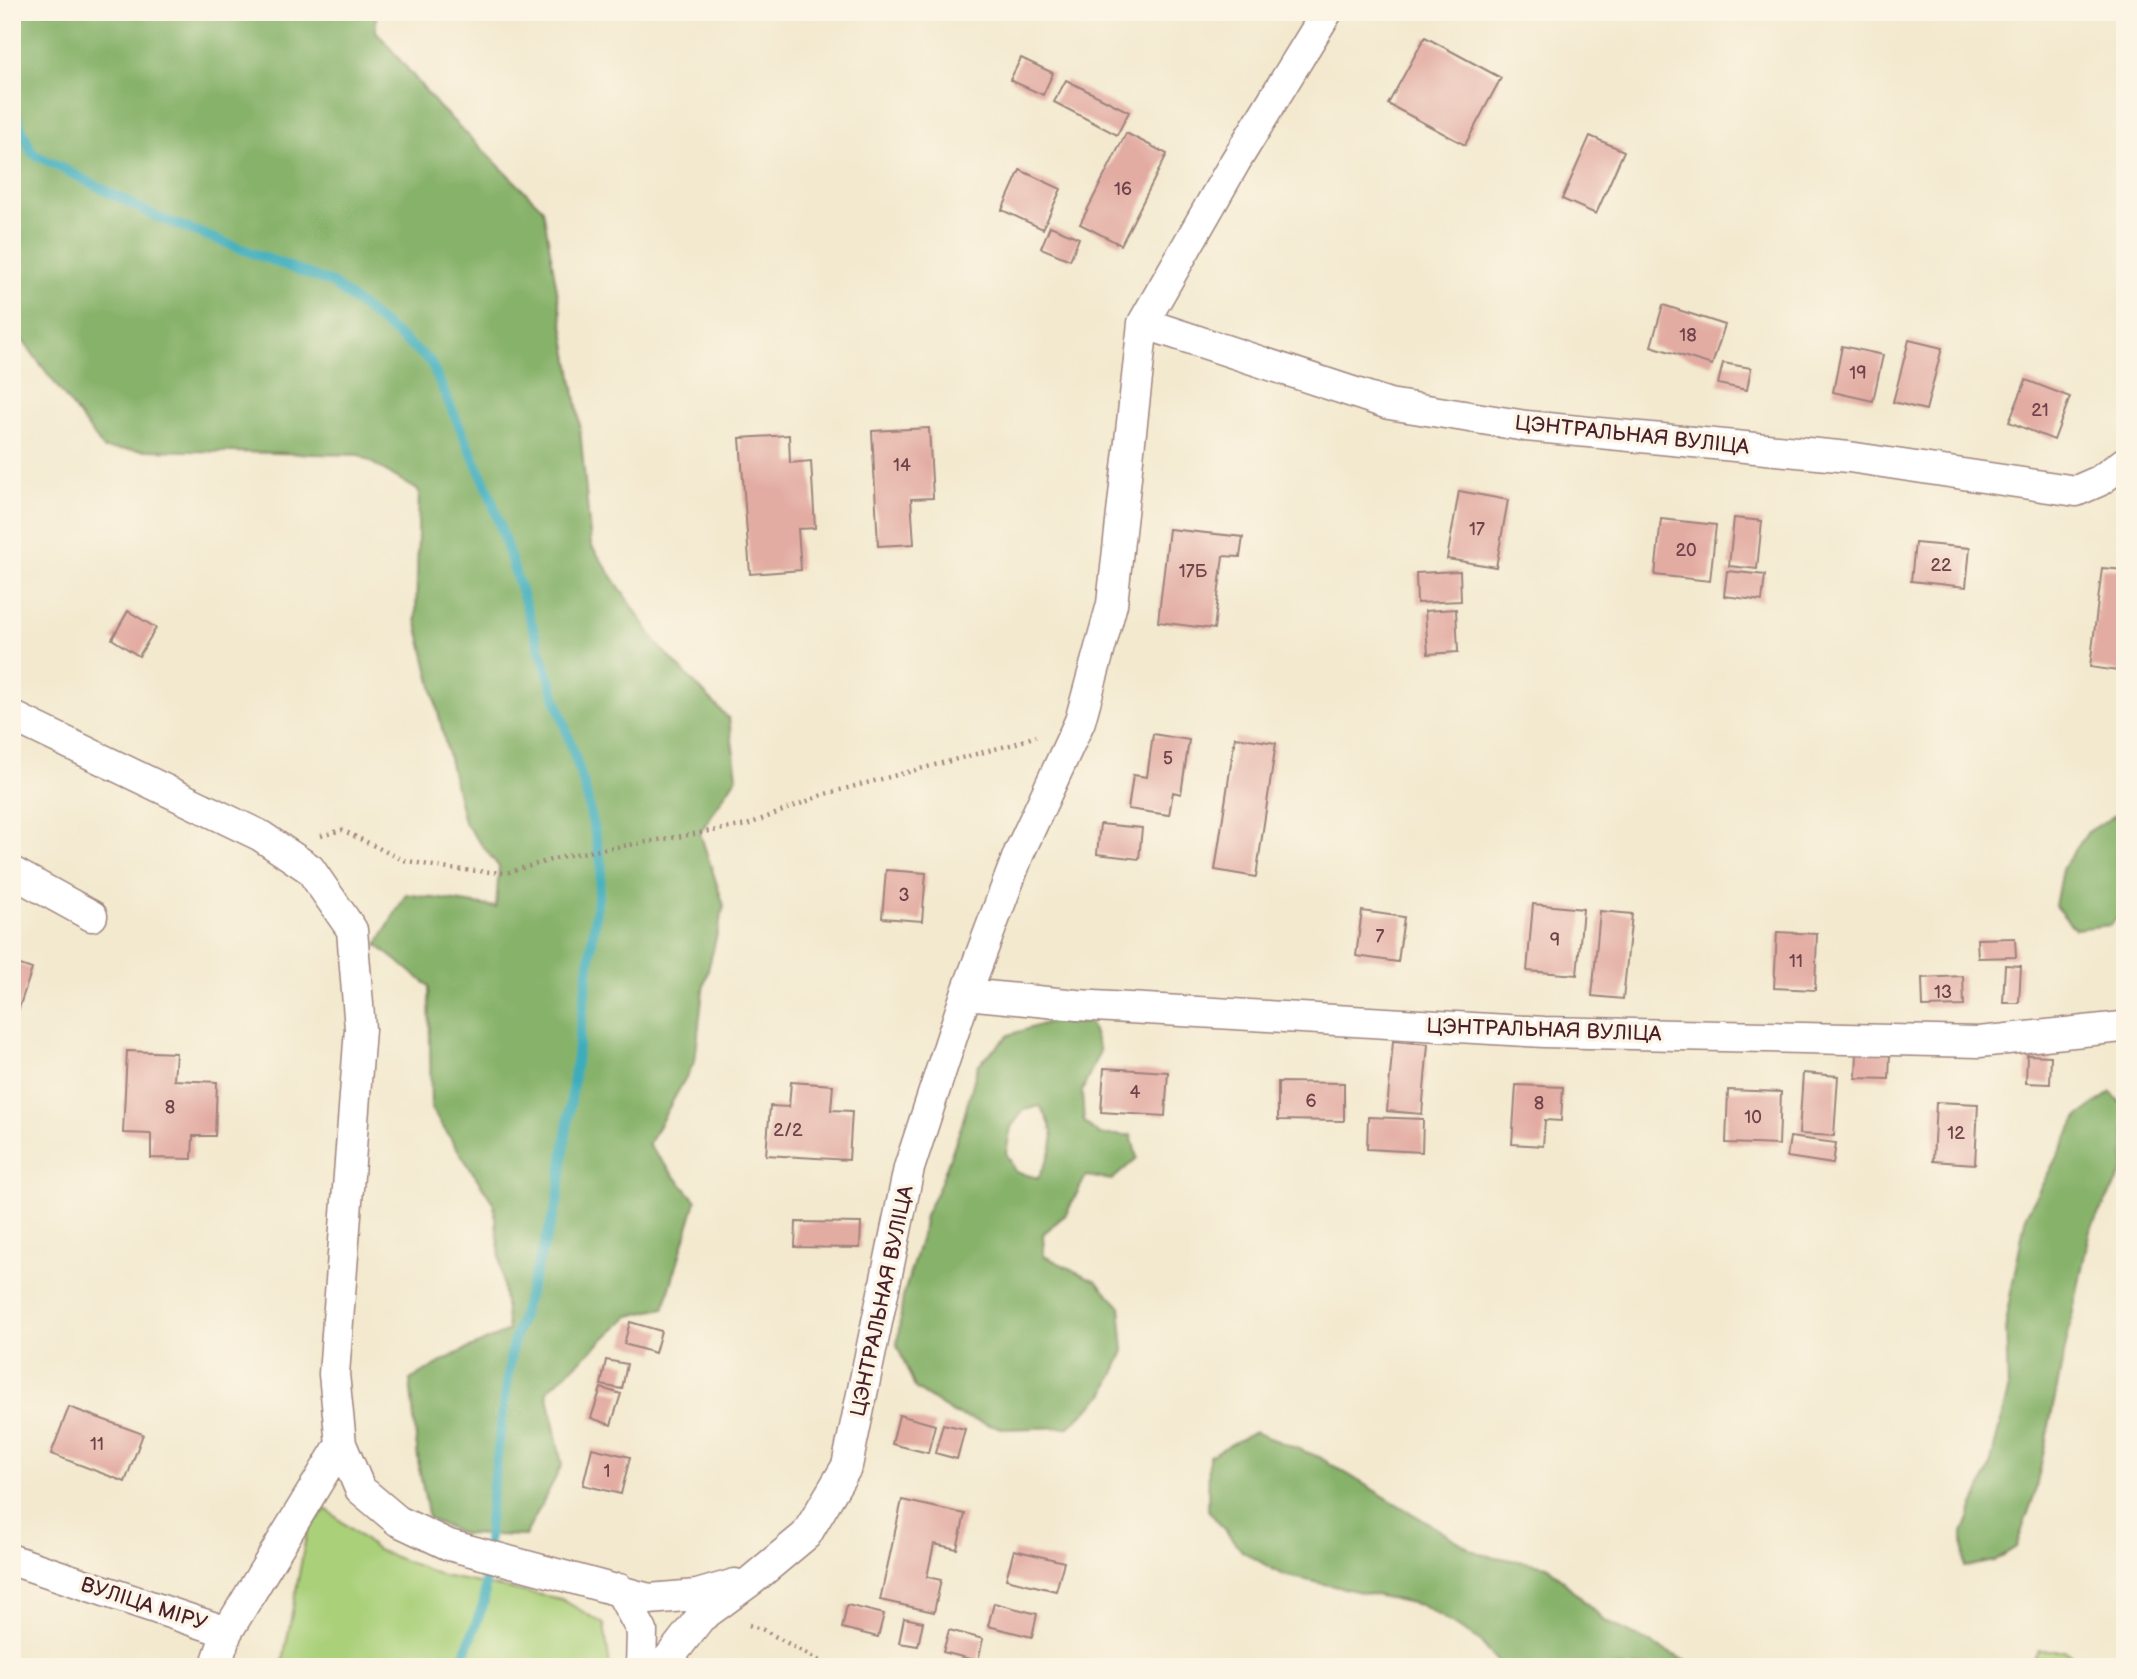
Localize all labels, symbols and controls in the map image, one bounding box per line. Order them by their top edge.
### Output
house number: 16 [1114,179,1132,200]
house number: 18 [1679,325,1697,346]
house number: 19 [1849,363,1867,384]
house number: 21 [2031,400,2049,421]
street label: ЦЭНТРАЛЬНАЯ ВУЛІЦА [1514,410,1751,460]
house number: 14 [893,455,911,476]
house number: 17 [1469,519,1485,540]
house number: 20 [1675,540,1697,561]
house number: 22 [1930,555,1952,576]
house number: 17Б [1179,561,1208,582]
house number: 5 [1163,748,1173,769]
house number: 3 [898,885,910,906]
house number: 7 [1376,926,1385,947]
house number: 9 [1550,930,1560,951]
house number: 11 [1789,951,1803,972]
house number: 13 [1934,982,1952,1003]
street label: ЦЭНТРАЛЬНАЯ ВУЛІЦА [1426,1013,1662,1047]
house number: 4 [1130,1082,1141,1103]
house number: 6 [1306,1091,1317,1112]
house number: 8 [1534,1093,1544,1114]
house number: 8 [165,1097,175,1118]
house number: 10 [1744,1107,1762,1128]
house number: 2/2 [773,1120,803,1141]
house number: 12 [1947,1123,1965,1144]
street label: ЦЭНТРАЛЬНАЯ ВУЛІЦА [845,1183,919,1419]
house number: 11 [90,1434,104,1455]
house number: 1 [604,1461,610,1482]
street label: ВУЛІЦА МІРУ [78,1572,211,1636]

